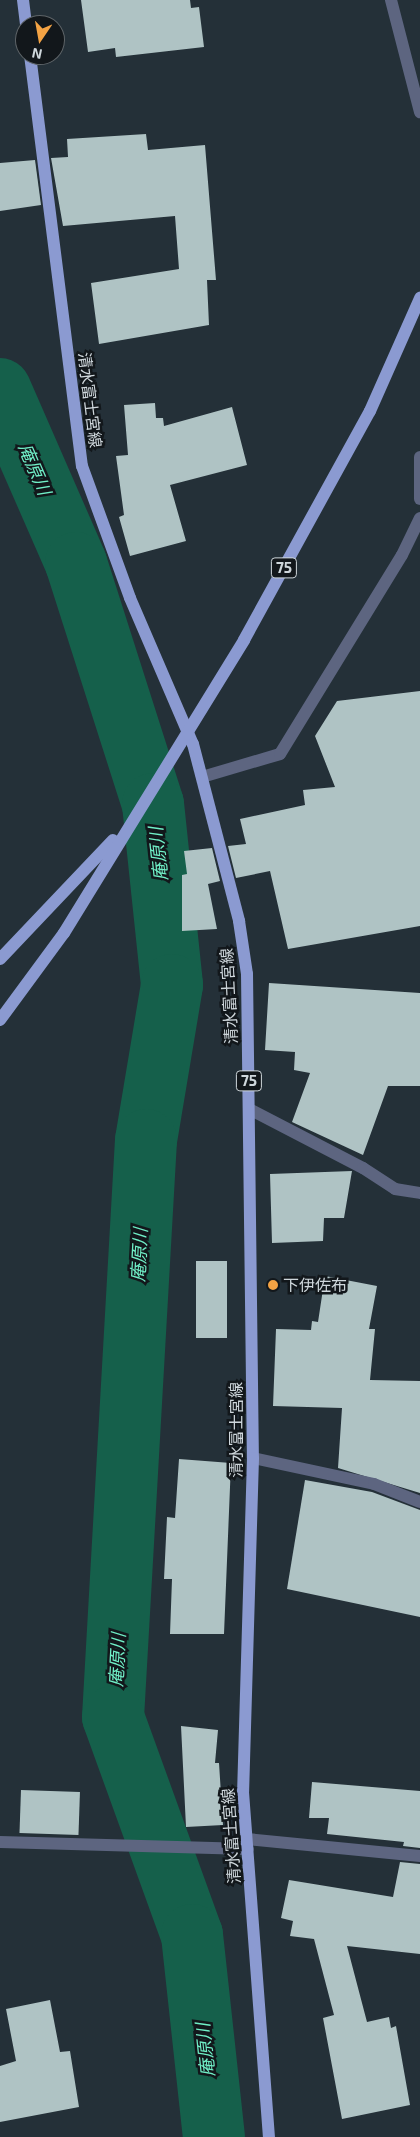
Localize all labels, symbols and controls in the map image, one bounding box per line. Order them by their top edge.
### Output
north arrow [15,15,65,65]
text: N [30,45,44,64]
street label: 清水富士宮線 [75,351,105,449]
water label: 庵原川 [15,440,55,498]
road number: 75 [270,556,298,580]
water label: 庵原川 [144,826,172,882]
street label: 清水富士宮線 [217,948,241,1044]
road number: 75 [235,1068,263,1094]
water label: 庵原川 [127,1227,151,1283]
place label: 下伊佐布 [283,1275,347,1295]
marker: 下伊佐布 [267,1279,279,1291]
street label: 清水富士宮線 [226,1382,246,1478]
water label: 庵原川 [105,1632,129,1688]
street label: 清水富士宮線 [218,1787,244,1885]
water label: 庵原川 [191,2022,219,2078]

